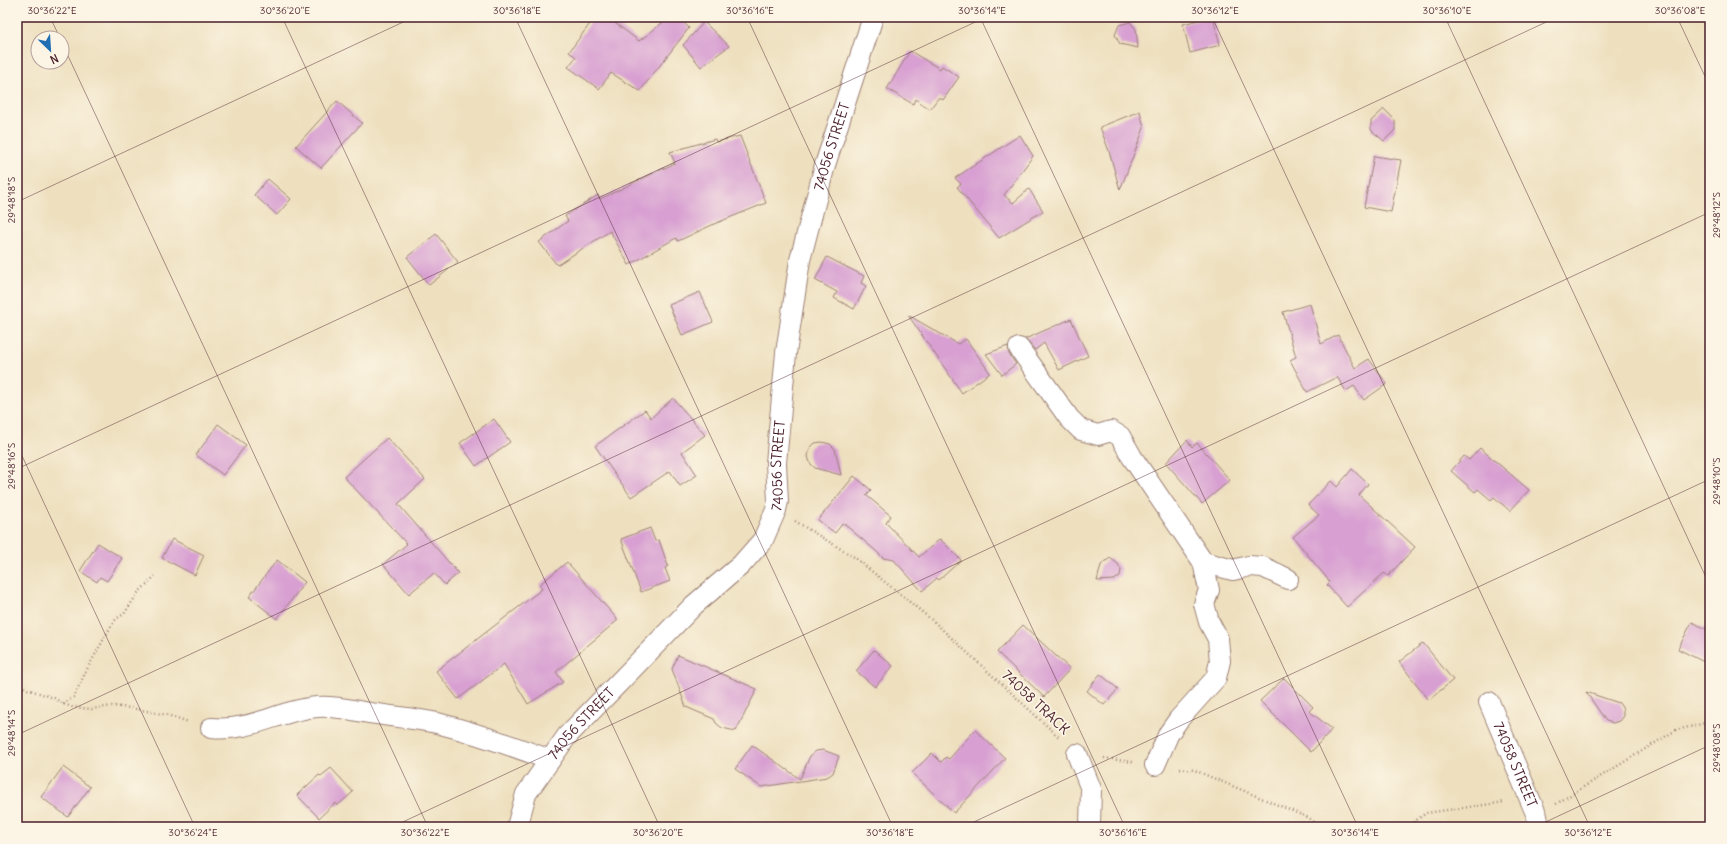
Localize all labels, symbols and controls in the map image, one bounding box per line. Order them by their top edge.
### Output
text: 30°36'22"E [27,4,77,17]
text: 30°36'20"E [260,4,310,17]
text: 30°36'18"E [493,4,541,17]
text: 30°36'16"E [726,4,774,17]
text: 30°36'14"E [958,4,1006,17]
text: 30°36'12"E [1191,4,1239,17]
text: 30°36'10"E [1423,4,1472,17]
text: 30°36'08"E [1655,4,1705,17]
north arrow [30,30,70,70]
text: N [48,51,61,67]
street label: 74056 STREET [810,100,854,192]
text: 29°48'18"S [5,176,18,223]
text: 29°48'12"S [1710,191,1723,238]
street label: 74056 STREET [767,419,789,513]
text: 29°48'16"S [5,442,18,489]
text: 29°48'10"S [1710,457,1723,505]
street label: 74058 TRACK [998,666,1074,738]
street label: 74056 STREET [544,684,618,763]
text: 29°48'14"S [5,709,18,756]
street label: 74058 STREET [1489,719,1541,810]
text: 29°48'08"S [1710,723,1723,773]
text: 30°36'24"E [168,826,218,839]
text: 30°36'22"E [400,826,450,839]
text: 30°36'20"E [633,826,683,839]
text: 30°36'18"E [866,826,914,839]
text: 30°36'16"E [1099,826,1147,839]
text: 30°36'14"E [1331,826,1379,839]
text: 30°36'12"E [1564,826,1612,839]

